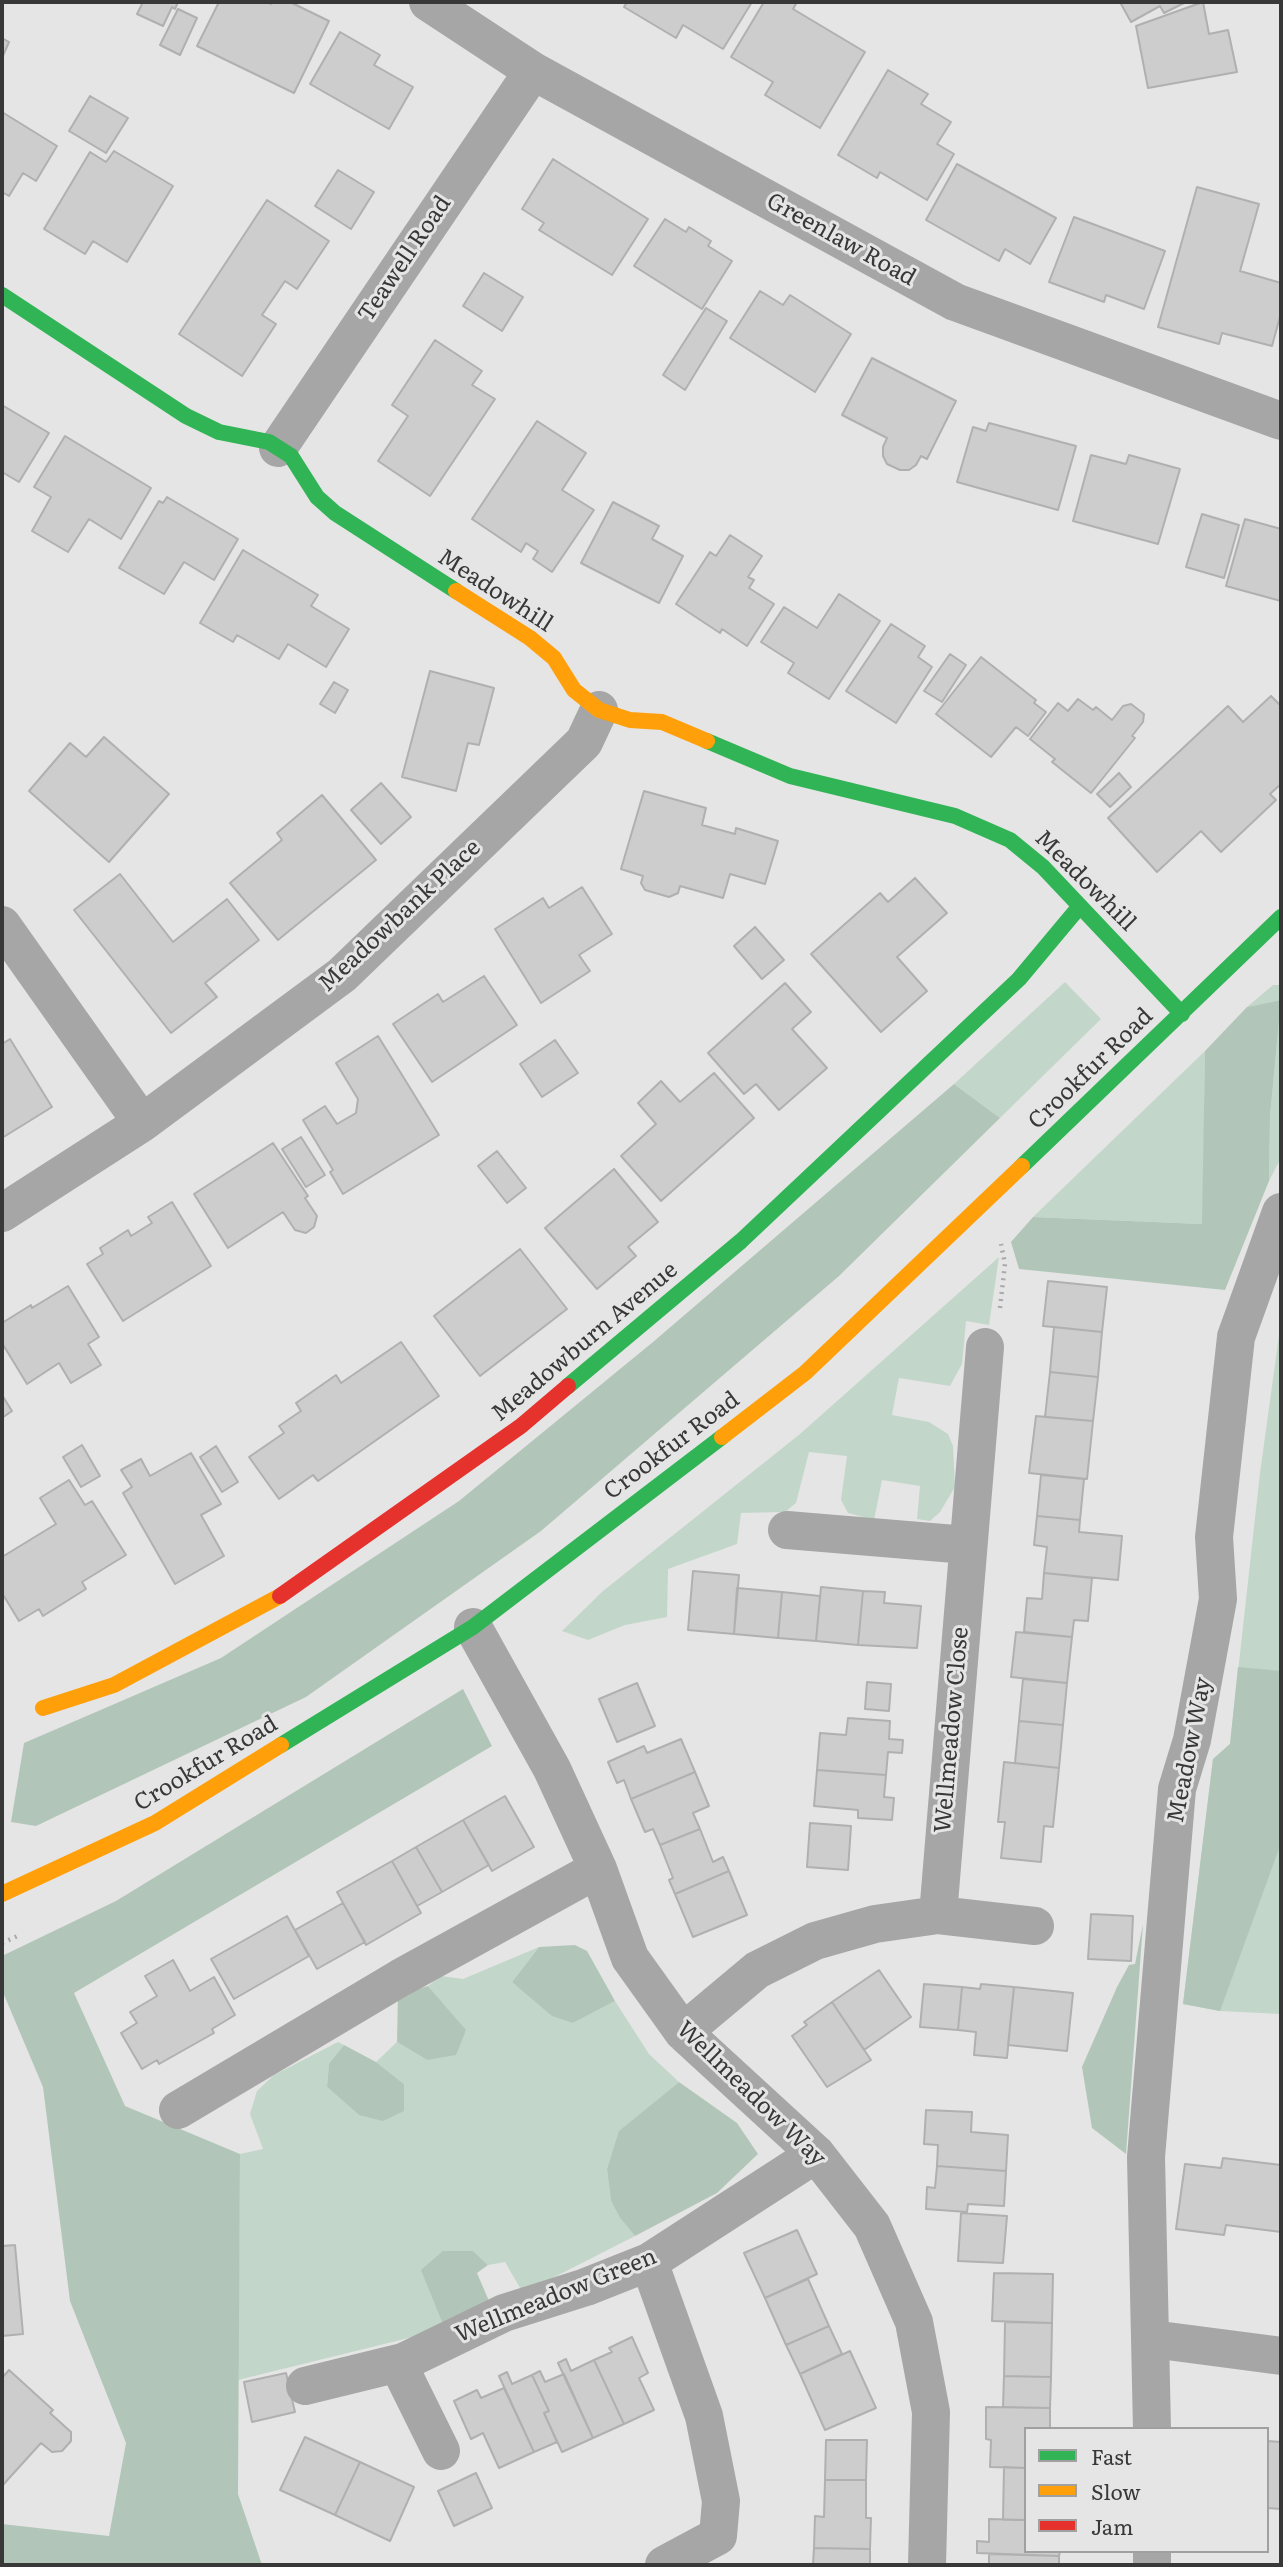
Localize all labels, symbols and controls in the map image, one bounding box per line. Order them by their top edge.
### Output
street label: Greenlaw Road [762,188,920,292]
street label: Teawell Road [353,191,457,327]
street label: Meadowhill [432,544,558,638]
street label: Meadowhill [1029,825,1141,937]
street label: Meadowbank Place [314,834,486,998]
street label: Crookfur Road [1023,1003,1159,1135]
street label: Meadowburn Avenue [487,1256,683,1428]
street label: Crookfur Road [599,1386,745,1506]
street label: Wellmeadow Close [929,1626,975,1834]
street label: Meadow Way [1162,1675,1218,1825]
street label: Crookfur Road [129,1710,283,1818]
street label: Wellmeadow Way [671,2016,831,2172]
street label: Wellmeadow Green [451,2243,661,2349]
legend [1024,2427,1269,2553]
text: Fast [1091,2440,1132,2471]
text: Slow [1091,2475,1141,2506]
text: Jam [1091,2510,1133,2541]

